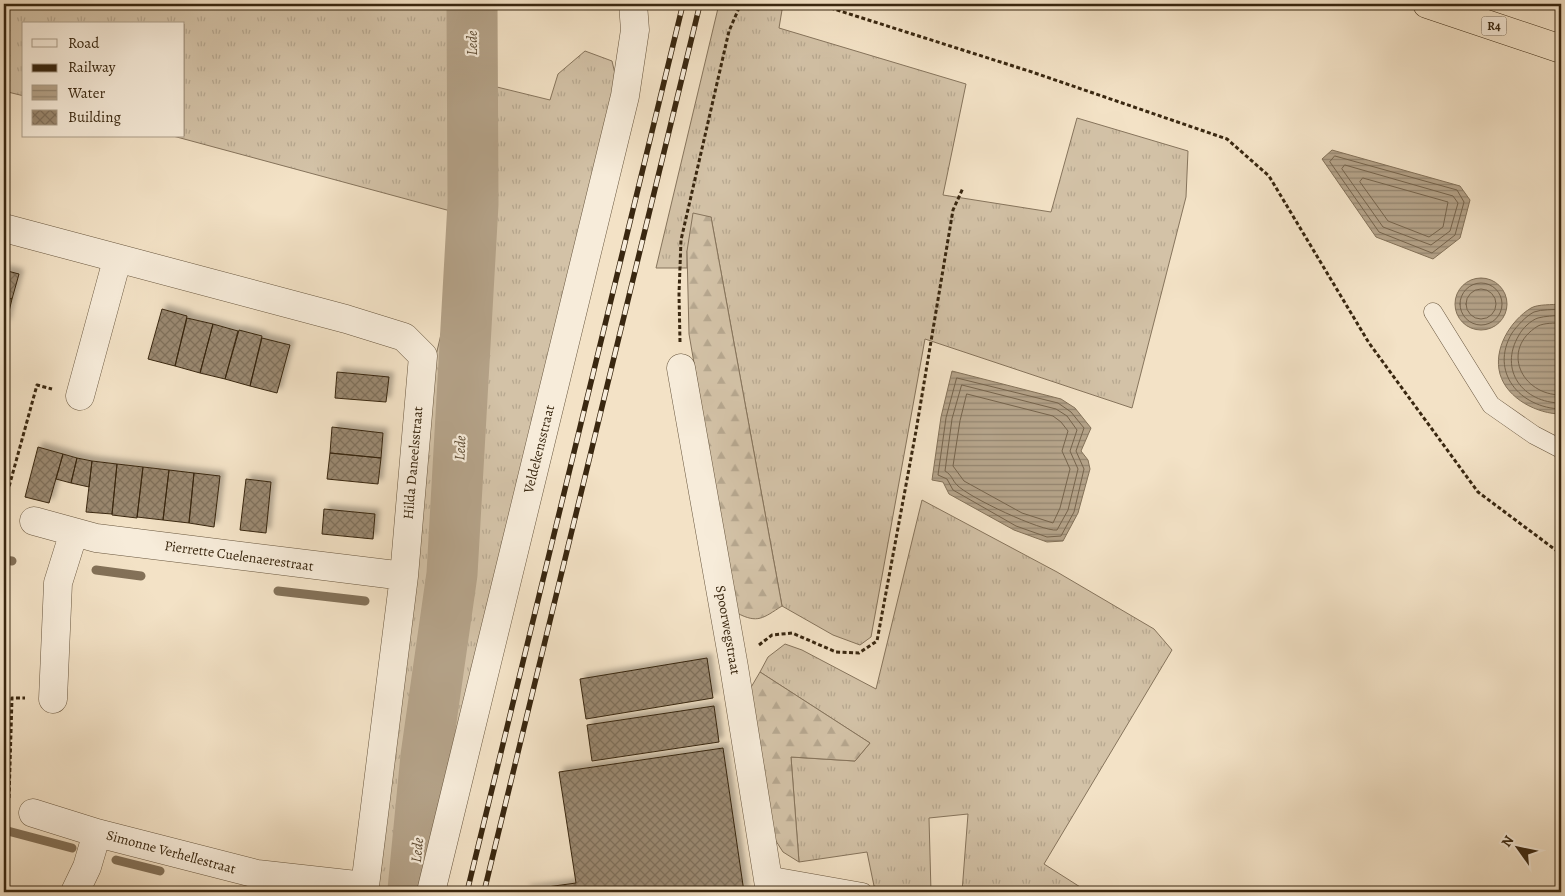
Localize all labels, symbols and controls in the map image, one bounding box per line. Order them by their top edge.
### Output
road number: R4 [1482,16,1506,36]
legend [22,22,185,138]
water label: Lede [462,30,482,56]
text: Road [68,33,100,53]
text: Railway [68,57,116,77]
text: Water [67,83,105,103]
text: Building [68,107,121,127]
street label: Veldekensstraat [519,402,559,496]
street label: Hilda Daneelsstraat [399,405,427,520]
water label: Lede [449,434,471,461]
street label: Pierrette Cuelenaerestraat [163,536,315,576]
street label: Spoorwegstraat [711,584,745,676]
north arrow [1492,824,1542,874]
street label: Simonne Verhellestraat [104,826,238,879]
text: N [1497,832,1518,851]
water label: Lede [406,836,428,863]

